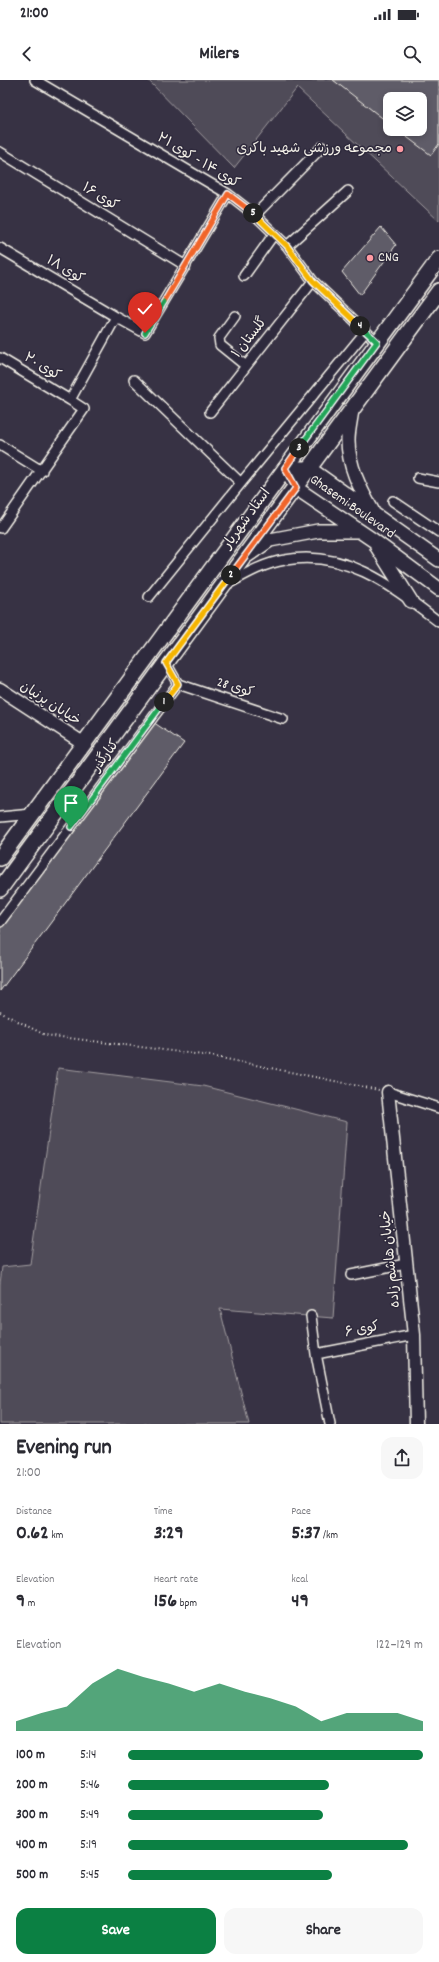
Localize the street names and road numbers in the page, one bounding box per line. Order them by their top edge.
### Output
street label: کوی ۱۴ - کوی ۲۱ [153,128,243,194]
street label: کوی ۱۶ [78,178,122,216]
street label: کوی ۱۸ [42,251,88,289]
street label: ۱ گلستان [228,313,272,363]
street label: کوی ۲۰ [20,348,64,386]
street label: Ghasemi Boulevard [305,470,399,544]
street label: استاد شهریار [218,485,276,554]
street label: کوی 28 [214,673,256,703]
street label: خیابان پرنیان [16,677,84,731]
street label: کنارگذر [87,736,125,777]
street label: خیابان هاشم زاده [376,1209,406,1309]
street label: کوی ۶ [343,1317,381,1343]

